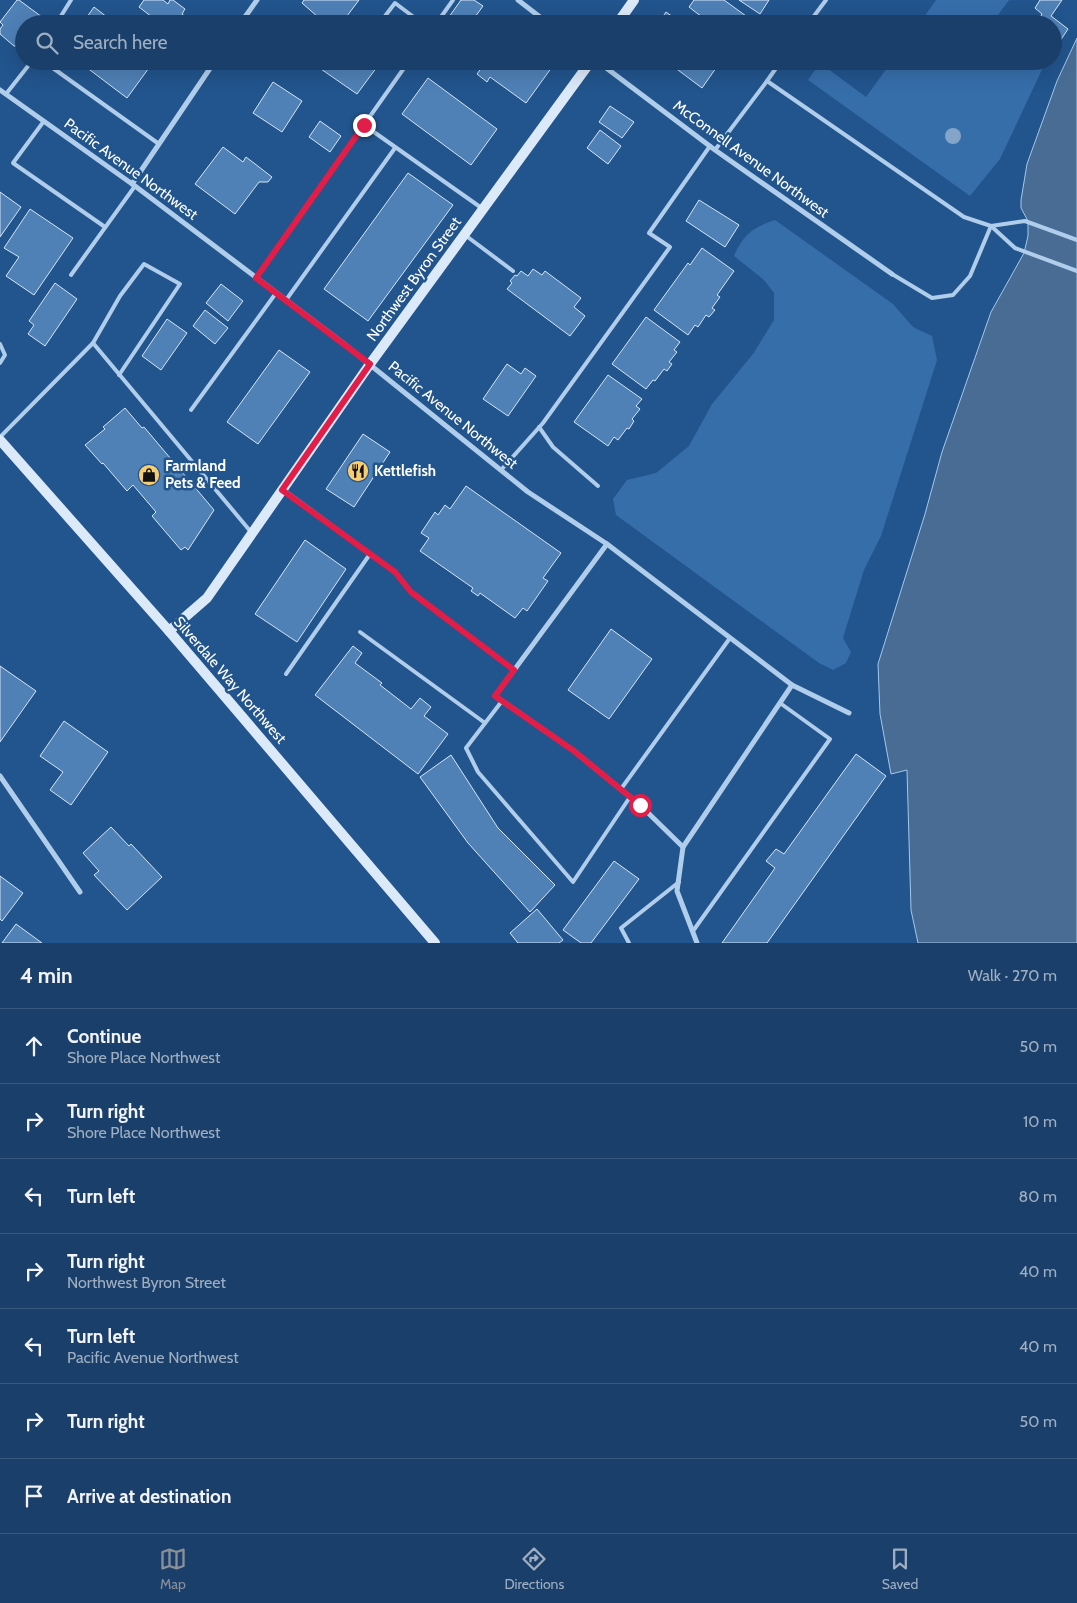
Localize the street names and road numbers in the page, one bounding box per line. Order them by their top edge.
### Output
street label: McConnell Avenue Northwest [670,96,832,222]
street label: Pacific Avenue Northwest [61,114,201,224]
street label: Northwest Byron Street [363,213,465,345]
street label: Pacific Avenue Northwest [385,357,521,473]
street label: Silverdale Way Northwest [170,613,290,747]

